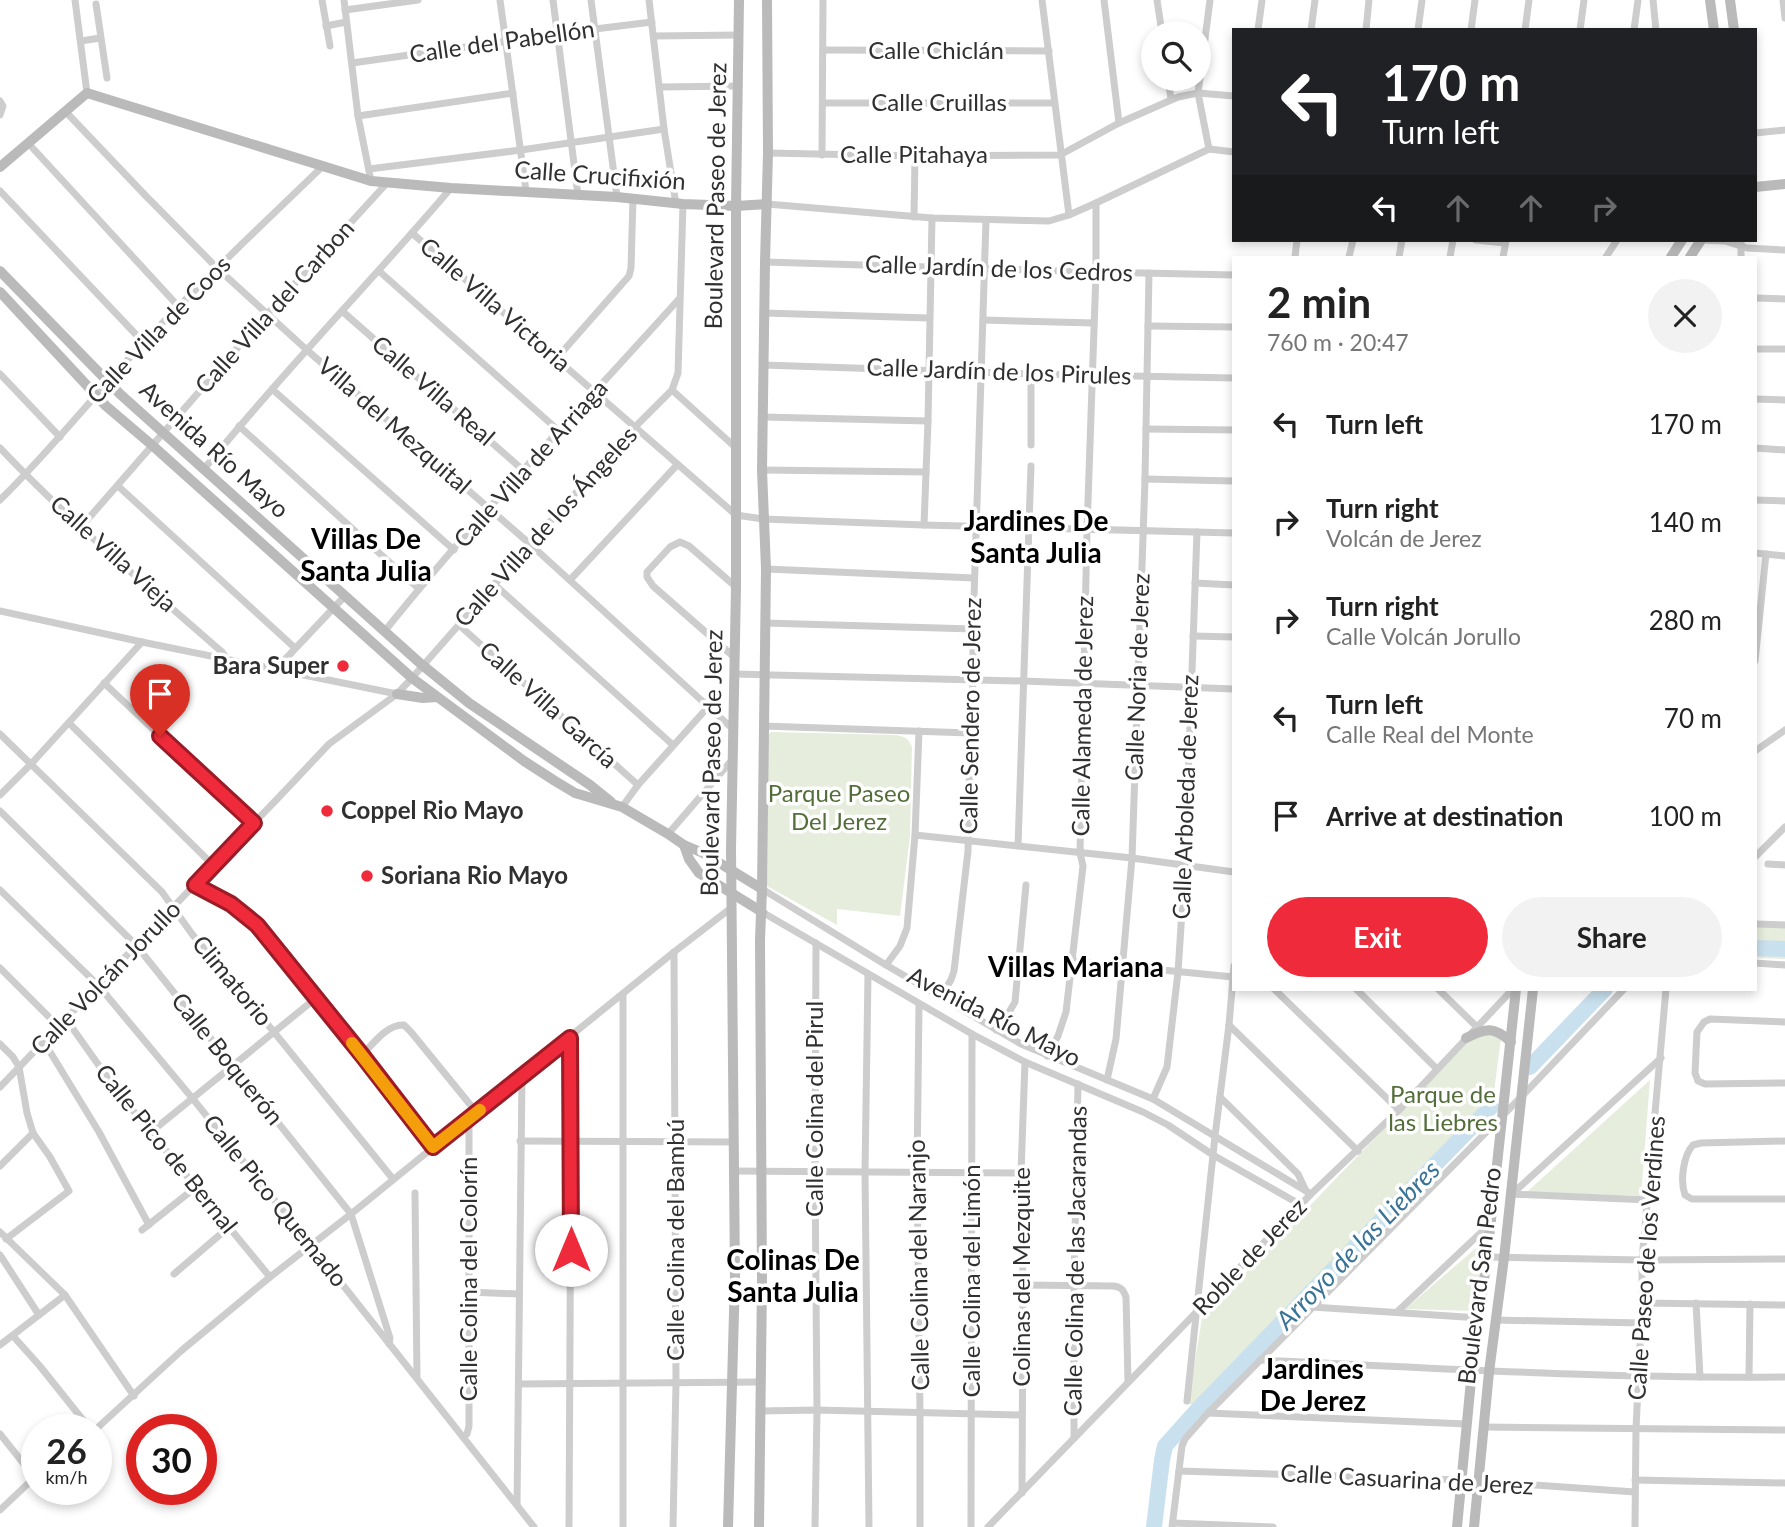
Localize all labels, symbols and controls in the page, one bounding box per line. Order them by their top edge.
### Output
street label: Calle del Pabellón [407,13,596,68]
map controls [1141,21,1211,91]
button: search [1141,21,1211,91]
street label: Calle Chiclán [868,35,1004,64]
text: 170 m [1382,53,1520,111]
icon: left [1267,56,1358,147]
street label: Boulevard Paseo de Jerez [698,62,731,330]
street label: Calle Cruillas [871,87,1007,116]
text: Turn left [1382,112,1499,151]
street label: Calle Pitahaya [840,139,988,168]
street label: Calle Crucifixión [513,154,687,195]
icon: left [1366,189,1404,227]
icon: ahead [1439,189,1477,227]
icon: ahead [1512,189,1550,227]
icon: right [1585,189,1623,227]
street label: Calle Villa del Carbon [188,213,360,399]
street label: Calle Villa Victoria [415,231,577,377]
street label: Calle Jardín de los Cedros [865,248,1134,287]
street label: Calle Villa de Coos [80,249,236,409]
text: 2 min [1267,277,1371,327]
button: close [1648,279,1722,353]
text: 760 m · 20:47 [1267,328,1409,356]
street label: Calle Villa Real [367,329,501,451]
street label: Villa del Mezquital [313,350,477,499]
street label: Calle Jardín de los Pirules [866,351,1132,390]
street label: Calle Villa de Arriaga [447,373,613,553]
street label: Avenida Río Mayo [135,374,295,523]
icon: left [1267,405,1305,443]
text: Turn left [1326,408,1423,440]
text: 170 m [1649,408,1722,440]
street label: Calle Villa de los Ángeles [447,420,642,632]
street label: Calle Villa Vieja [45,489,183,617]
text: Turn right [1326,492,1439,524]
district label: Jardines De Santa Julia [964,503,1108,569]
icon: right [1267,503,1305,541]
text: 140 m [1649,506,1722,538]
district label: Villas De Santa Julia [300,521,432,587]
text: Volcán de Jerez [1326,524,1482,552]
street label: Calle Noria de Jerez [1118,572,1155,781]
text: Turn right [1326,590,1439,622]
street label: Calle Alameda de Jerez [1065,595,1098,837]
street label: Calle Sendero de Jerez [953,597,986,835]
icon: right [1267,601,1305,639]
text: 280 m [1649,604,1722,636]
text: Calle Volcán Jorullo [1326,622,1521,650]
street label: Boulevard Paseo de Jerez [694,629,727,897]
street label: Calle Villa García [474,634,624,773]
place label: Bara Super [213,650,329,679]
marker: Bara Super [335,658,351,674]
pin [130,664,190,736]
street label: Calle Arboleda de Jerez [1166,674,1203,920]
icon: arrive [141,675,179,713]
text: Turn left [1326,688,1423,720]
icon: left [1267,699,1305,737]
text: 70 m [1664,702,1722,734]
text: Calle Real del Monte [1326,720,1534,748]
park label: Parque Paseo Del Jerez [768,778,910,835]
place label: Coppel Rio Mayo [341,795,524,824]
icon: arrive [1267,797,1305,835]
text: Arrive at destination [1326,800,1563,832]
text: 100 m [1649,800,1722,832]
marker: Coppel Rio Mayo [319,803,335,819]
place label: Soriana Rio Mayo [381,860,568,889]
marker: Soriana Rio Mayo [359,868,375,884]
street label: Calle Volcán Jorullo [24,894,186,1060]
button: Exit [1267,897,1488,977]
button: Share [1502,897,1722,977]
street label: Climatorio [187,929,279,1031]
district label: Villas Mariana [987,949,1164,983]
street label: Avenida Río Mayo [903,960,1086,1072]
street label: Calle Boquerón [166,986,290,1130]
street label: Calle Colina del Pirul [799,1001,828,1217]
street label: Calle Pico de Bernal [90,1058,244,1238]
park label: Parque de las Liebres [1388,1079,1498,1136]
street label: Calle Colina de las Jacarandas [1057,1105,1092,1417]
street label: Calle Pico Quemado [198,1108,354,1292]
street label: Calle Paseo de los Verdines [1621,1115,1670,1401]
street label: Calle Colina del Bambú [660,1119,689,1361]
street label: Calle Colina del Naranjo [901,1139,934,1391]
water label: Arroyo de las Liebres [1268,1153,1446,1336]
street label: Calle Colina del Colorín [453,1157,482,1401]
street label: Calle Colina del Limón [956,1164,985,1398]
street label: Boulevard San Pedro [1451,1166,1506,1386]
street label: Colinas del Mezquite [1006,1167,1035,1387]
street label: Roble de Jerez [1186,1191,1312,1321]
position arrow [534,1213,608,1287]
district label: Colinas De Santa Julia [726,1242,860,1308]
district label: Jardines De Jerez [1260,1351,1366,1417]
speed limit sign: 30 [126,1414,217,1505]
text: 26 [46,1429,87,1471]
street label: Calle Casuarina de Jerez [1280,1457,1535,1500]
text: km/h [45,1466,88,1488]

